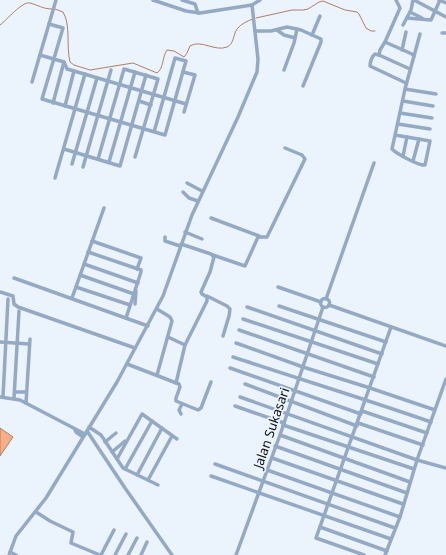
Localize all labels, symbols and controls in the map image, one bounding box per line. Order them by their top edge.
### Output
street label: Jalan Sukasari [248,385,293,473]

